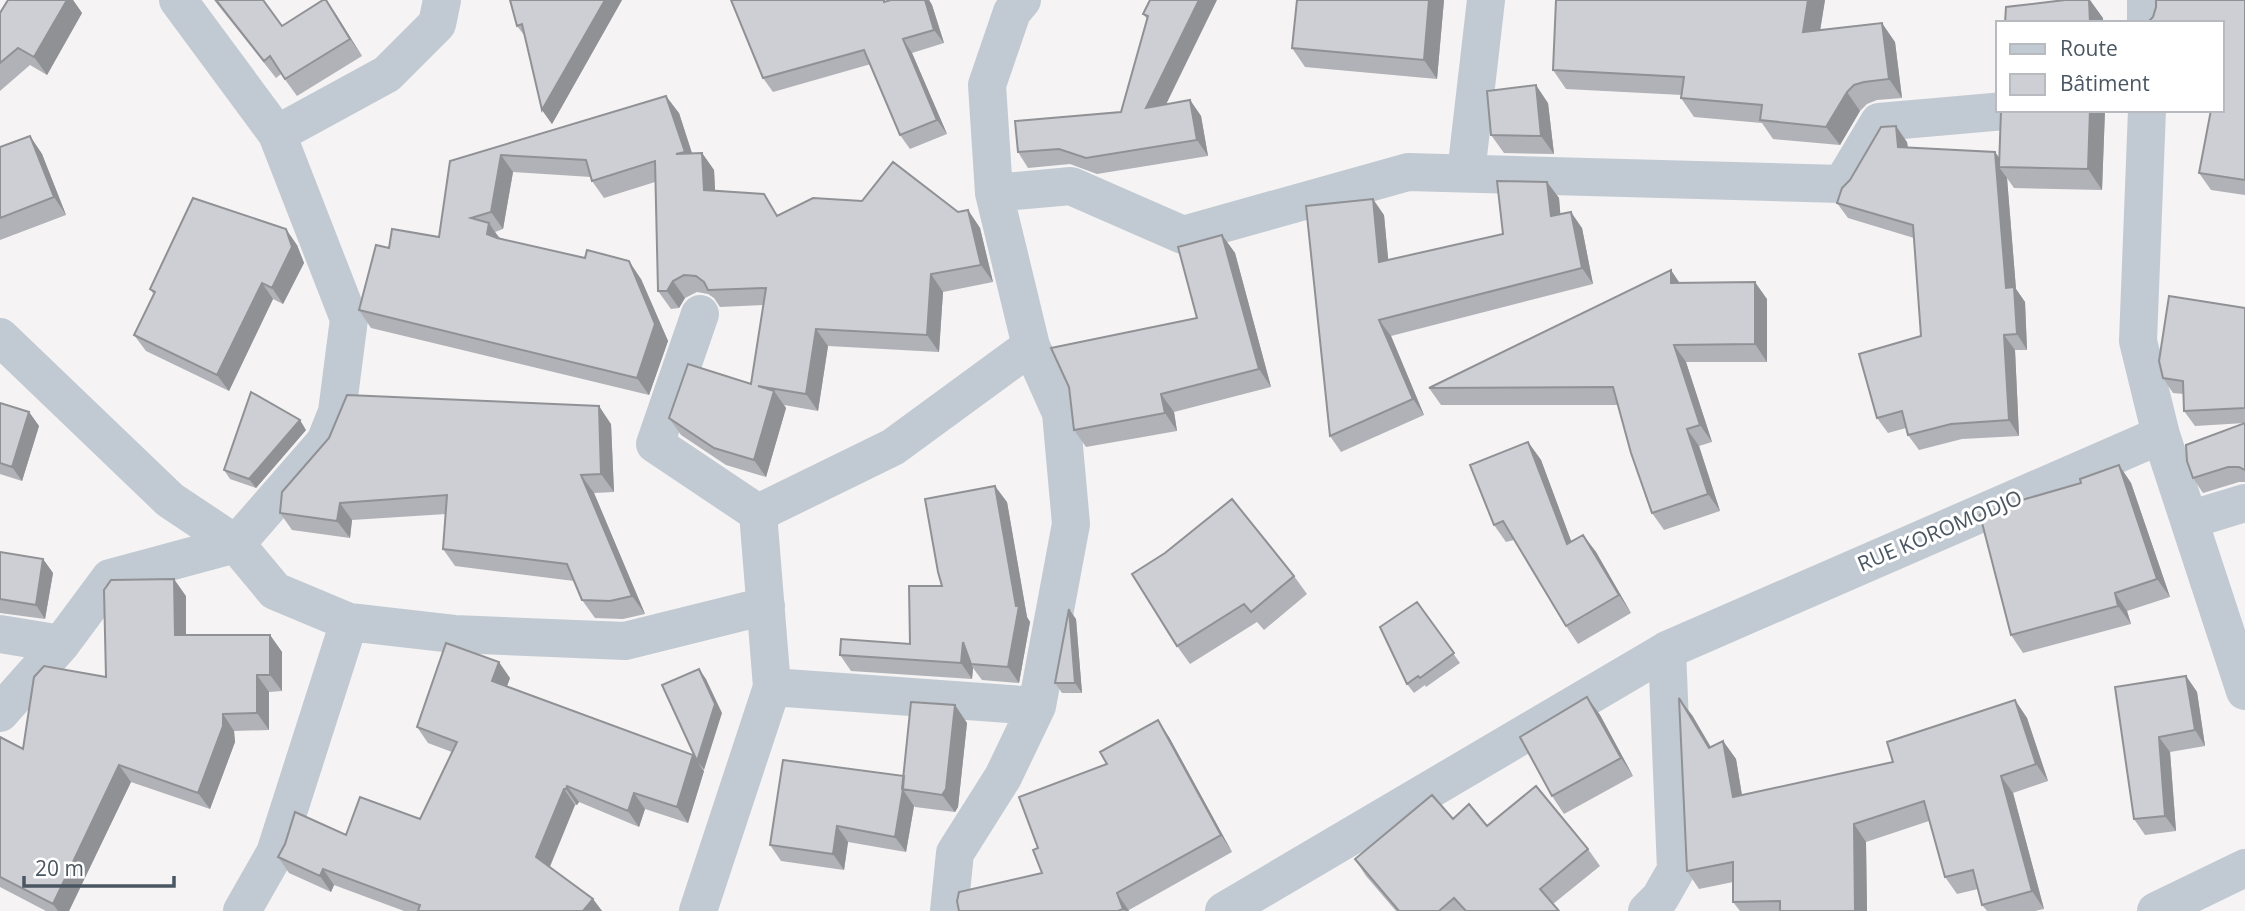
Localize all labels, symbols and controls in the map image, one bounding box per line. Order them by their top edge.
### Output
legend [1996,21,2224,112]
text: Route [2060,34,2118,62]
text: Bâtiment [2060,69,2150,97]
street label: RUE KOROMODJO [1853,483,2026,577]
scale bar [24,844,175,888]
text: 20 m [35,854,84,882]

